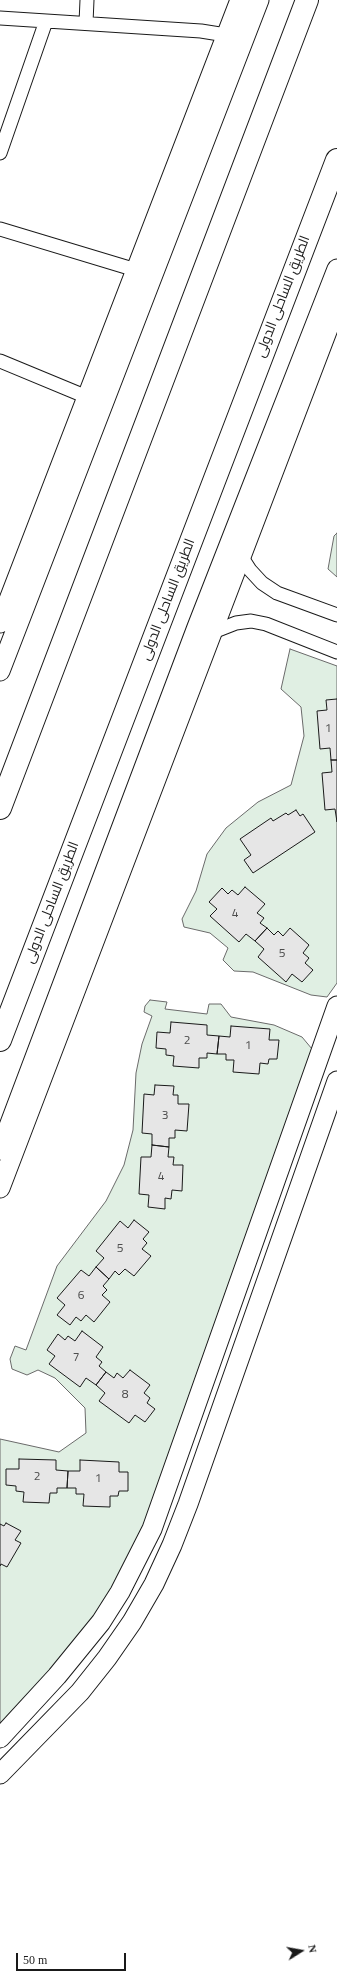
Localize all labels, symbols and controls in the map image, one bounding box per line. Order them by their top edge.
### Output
street label: الطريق الساحلى الدولى [253,234,315,360]
street label: الطريق الساحلى الدولى [138,537,200,663]
house number: 1 [325,723,331,737]
street label: الطريق الساحلى الدولى [22,840,84,966]
house number: 4 [232,908,238,922]
house number: 5 [279,948,285,962]
house number: 2 [184,1035,190,1049]
house number: 1 [245,1040,251,1054]
house number: 3 [162,1110,168,1124]
house number: 4 [158,1171,164,1185]
house number: 5 [117,1243,123,1257]
house number: 6 [78,1290,84,1304]
house number: 7 [73,1352,79,1366]
house number: 8 [122,1389,128,1403]
house number: 2 [34,1471,40,1485]
house number: 1 [95,1473,101,1487]
north arrow [281,1931,321,1971]
text: N [306,1944,319,1954]
scale bar [18,1945,128,1971]
text: 50 m [23,1953,47,1967]

